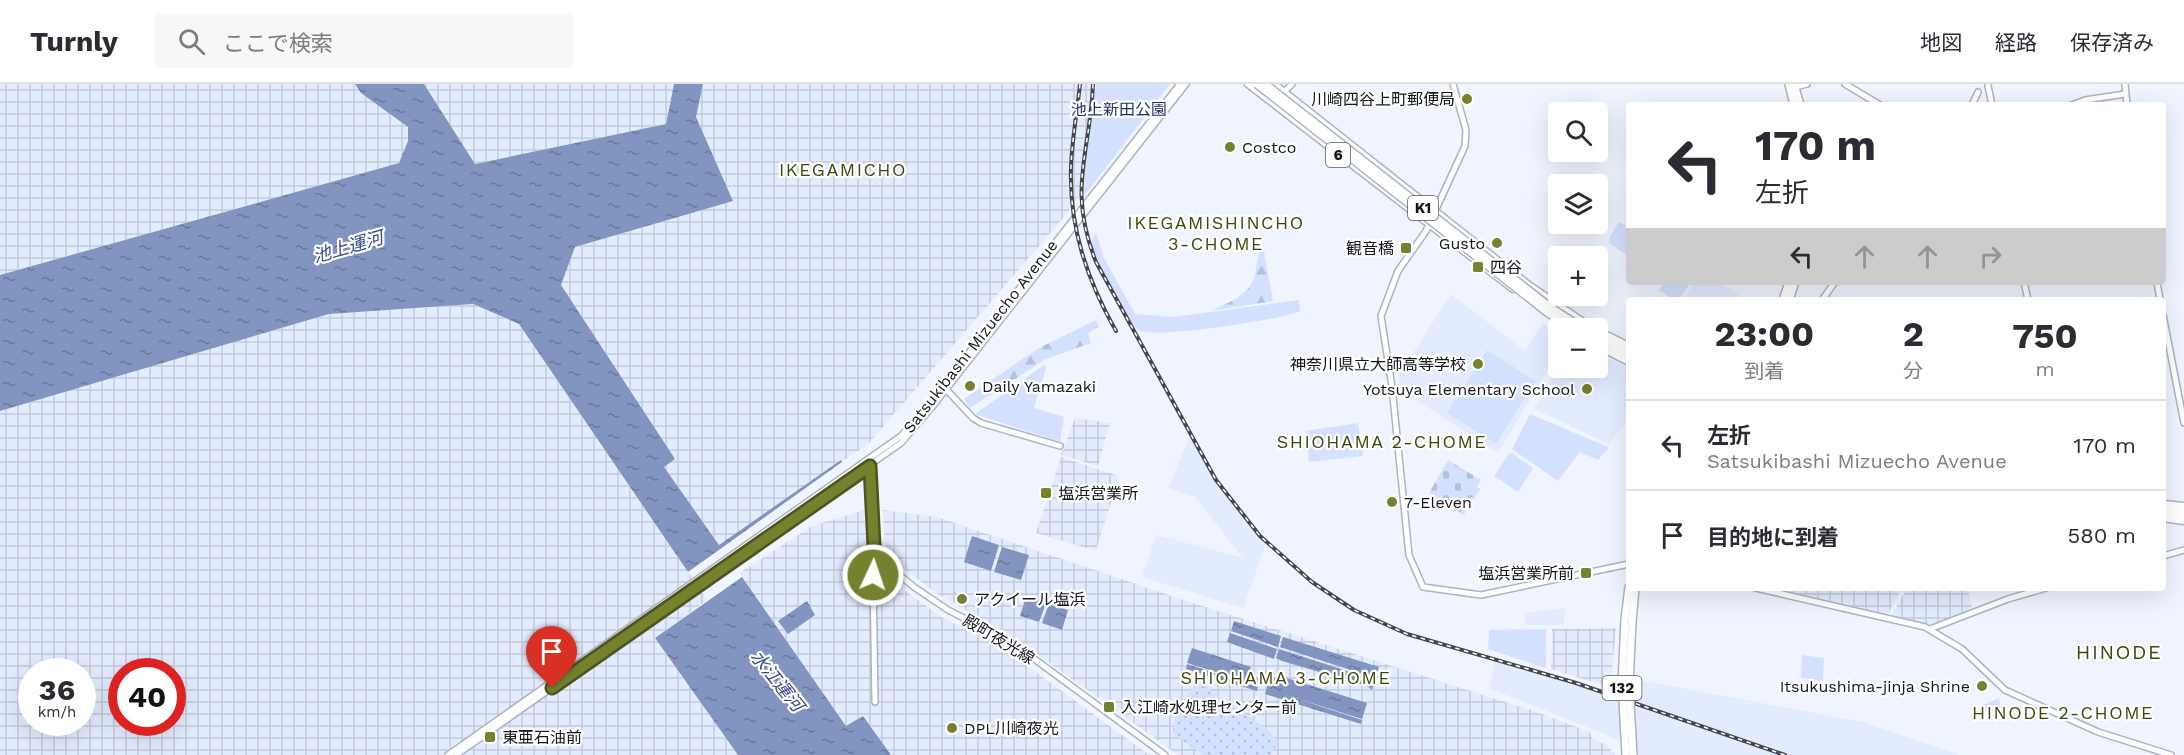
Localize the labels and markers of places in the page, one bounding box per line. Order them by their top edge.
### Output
place label: 川崎四谷上町郵便局 [1311,90,1455,109]
marker: 川崎四谷上町郵便局 [1460,92,1474,106]
place label: Costco [1242,138,1296,157]
marker: Costco [1223,140,1237,154]
place label: Gusto [1439,234,1485,253]
marker: Gusto [1490,236,1504,250]
place label: 観音橋 [1346,239,1394,258]
marker: 観音橋 [1399,241,1413,255]
place label: 四谷 [1490,258,1522,277]
marker: 四谷 [1471,260,1485,274]
place label: 神奈川県立大師高等学校 [1290,355,1466,374]
marker: 神奈川県立大師高等学校 [1471,357,1485,371]
place label: Daily Yamazaki [982,377,1096,396]
marker: Daily Yamazaki [963,379,977,393]
place label: Yotsuya Elementary School [1363,380,1575,399]
marker: Yotsuya Elementary School [1580,382,1594,396]
place label: 塩浜営業所 [1058,484,1138,503]
marker: 塩浜営業所 [1039,486,1053,500]
place label: 7-Eleven [1404,493,1472,512]
marker: 7-Eleven [1385,495,1399,509]
place label: 塩浜営業所前 [1478,564,1574,583]
marker: 塩浜営業所前 [1579,566,1593,580]
place label: アクイール塩浜 [974,590,1085,609]
marker: アクイール塩浜 [955,592,969,606]
pin [526,626,577,688]
place label: Itsukushima-jinja Shrine [1780,677,1970,696]
marker: Itsukushima-jinja Shrine [1975,679,1989,693]
place label: 入江崎水処理センター前 [1121,698,1297,717]
marker: 入江崎水処理センター前 [1102,700,1116,714]
place label: DPL川崎夜光 [964,719,1059,738]
marker: DPL川崎夜光 [945,721,959,735]
place label: 東亜石油前 [502,728,582,747]
marker: 東亜石油前 [483,730,497,744]

